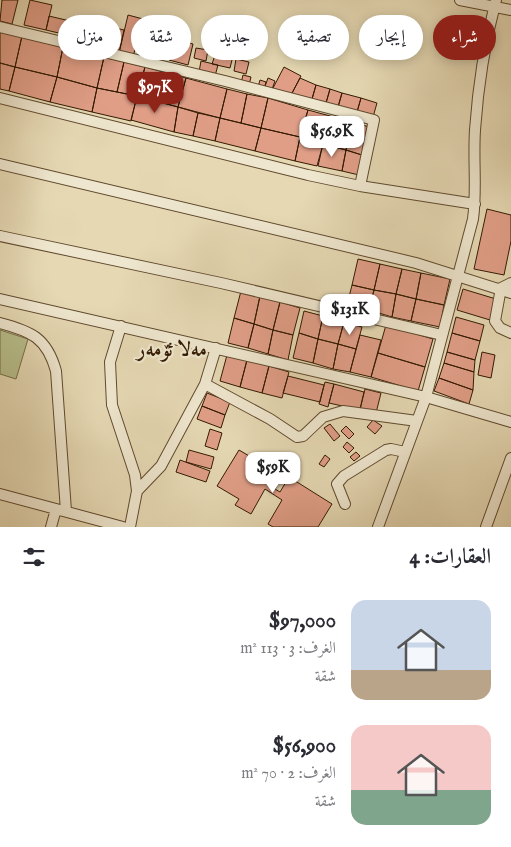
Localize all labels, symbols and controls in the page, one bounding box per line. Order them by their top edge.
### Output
chip: منزل [58,15,121,60]
chip: شقة [131,15,191,60]
chip: جديد [201,15,268,60]
chip: تصفية [278,15,349,60]
chip: إيجار [359,15,423,60]
chip: شراء [433,15,496,60]
pin: $97K [125,72,185,114]
text: $97K [138,78,172,98]
pin: $56.9K [291,116,373,158]
text: $56.9K [310,122,354,142]
pin: $131K [315,294,385,336]
text: $131K [331,300,369,320]
district label: مەلا ئۆمەر [135,337,207,364]
pin: $59K [243,452,303,494]
text: $59K [256,458,290,478]
icon: filters [20,543,48,571]
text: العقارات: 4 [410,544,491,571]
text: $97,000 [269,608,336,635]
icon: home [391,620,451,680]
text: الغرف: 3 · 113 m² [240,639,336,659]
text: شقة [315,667,336,687]
text: $56,900 [273,733,336,760]
icon: home [391,745,451,805]
text: الغرف: 2 · 70 m² [241,764,336,784]
text: شقة [315,792,336,812]

